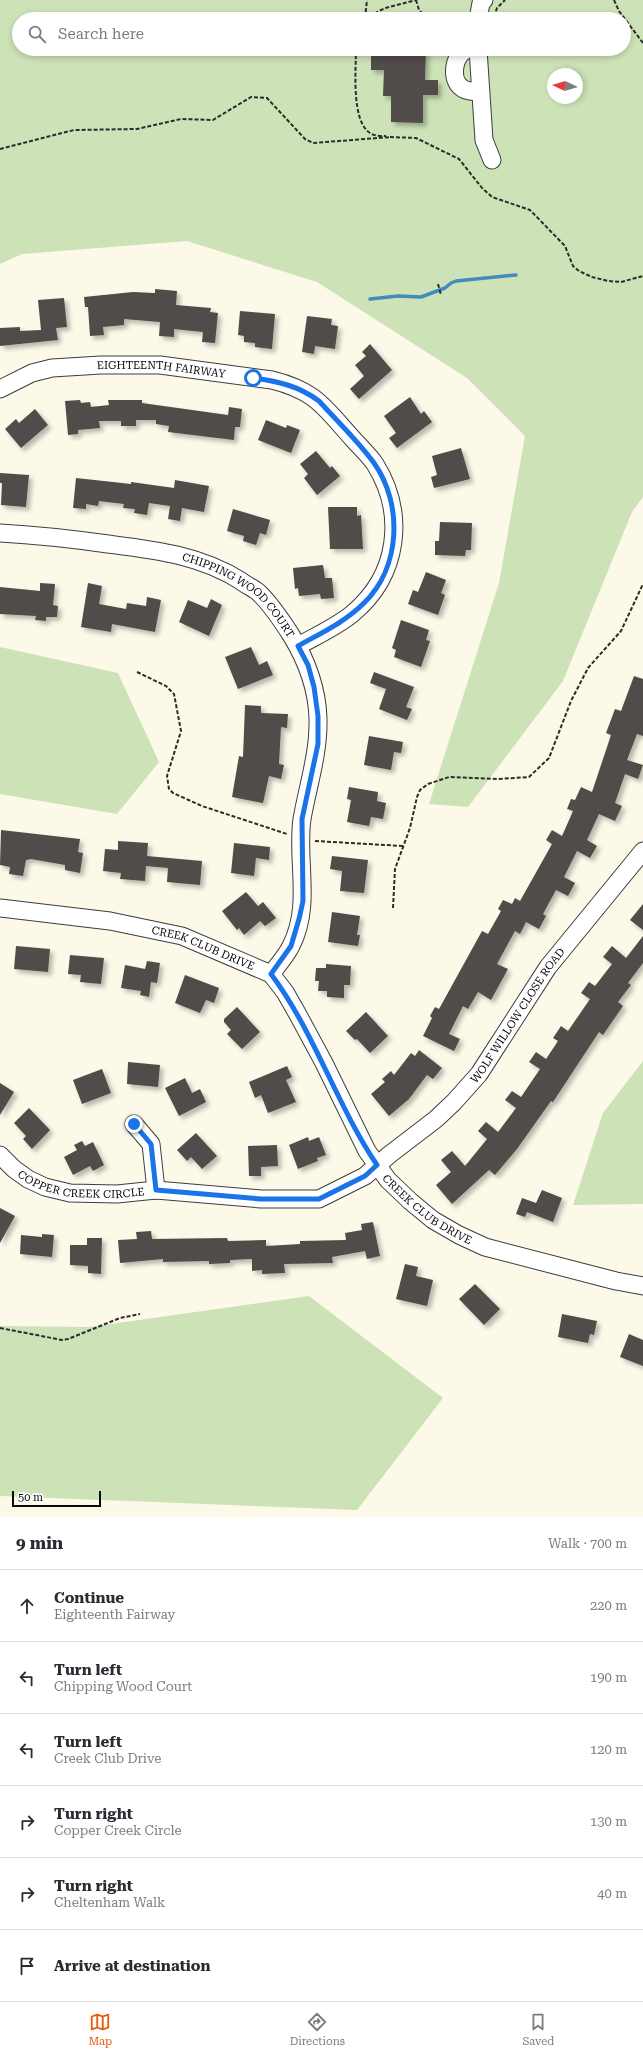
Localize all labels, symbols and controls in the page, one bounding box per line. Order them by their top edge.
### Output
search box [12,12,631,56]
icon: search [26,23,48,45]
text: Search here [58,25,144,43]
north arrow [547,68,583,104]
street label: EIGHTEENTH FAIRWAY [96,358,227,380]
route start [244,369,262,387]
street label: CHIPPING WOOD COURT [181,550,297,640]
street label: CREEK CLUB DRIVE [150,923,257,973]
street label: WOLF WILLOW CLOSE ROAD [468,945,567,1086]
route end [125,1115,143,1133]
street label: COPPER CREEK CIRCLE [15,1167,145,1201]
street label: CREEK CLUB DRIVE [380,1172,474,1247]
scale bar [12,1489,101,1508]
text: 50 m [18,1491,43,1504]
text: 9 min [16,1533,63,1553]
text: Walk · 700 m [548,1536,627,1551]
text: Continue [54,1589,124,1607]
icon: ahead [16,1595,38,1617]
text: 220 m [590,1598,627,1613]
text: Eighteenth Fairway [54,1607,175,1622]
text: Turn left [54,1661,122,1679]
icon: left [16,1667,38,1689]
text: 190 m [590,1670,627,1685]
text: Chipping Wood Court [54,1679,192,1694]
text: Turn left [54,1733,122,1751]
icon: left [16,1739,38,1761]
text: 120 m [590,1742,627,1757]
text: Creek Club Drive [54,1751,161,1766]
text: Turn right [54,1805,133,1823]
icon: right [16,1811,38,1833]
text: 130 m [590,1814,627,1829]
text: Copper Creek Circle [54,1823,182,1838]
text: Turn right [54,1877,133,1895]
icon: right [16,1883,38,1905]
text: 40 m [597,1886,627,1901]
text: Cheltenham Walk [54,1895,165,1910]
icon: arrive [16,1955,38,1977]
text: Arrive at destination [54,1957,210,1975]
tab: Map [89,2011,112,2048]
tab: Directions [290,2011,345,2048]
tab: Saved [522,2011,554,2048]

